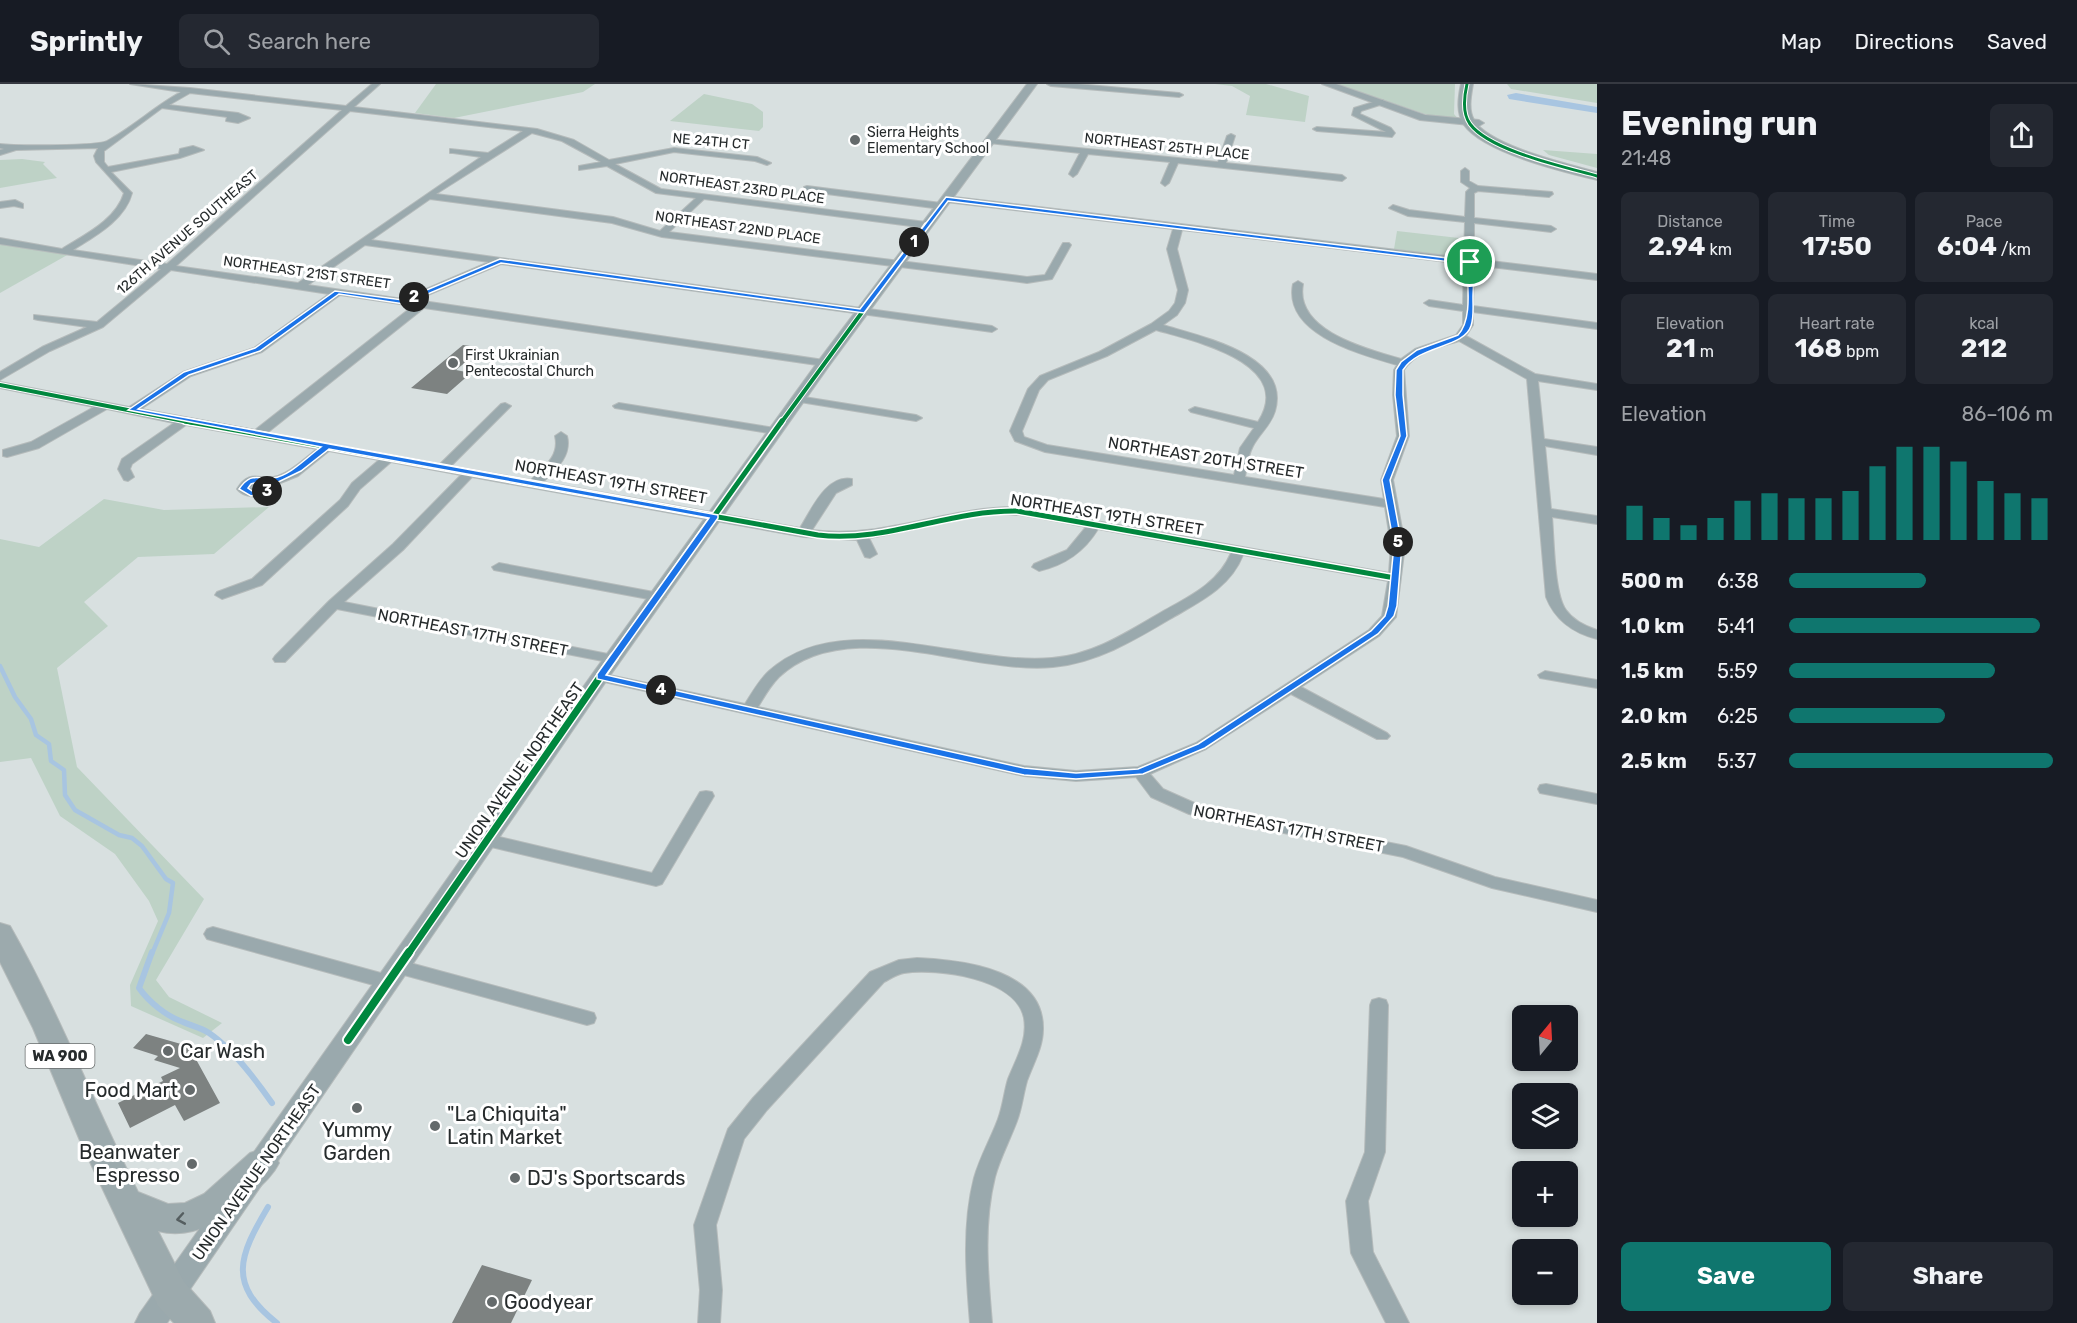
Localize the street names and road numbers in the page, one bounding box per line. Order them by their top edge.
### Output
street label: NORTHEAST 25TH PLACE [1084,129,1250,164]
street label: NE 24TH CT [672,130,750,153]
street label: 126TH AVENUE SOUTHEAST [113,166,261,298]
street label: NORTHEAST 23RD PLACE [658,167,826,208]
street label: NORTHEAST 22ND PLACE [654,207,822,248]
street label: NORTHEAST 21ST STREET [222,252,392,293]
street label: NORTHEAST 20TH STREET [1107,433,1305,482]
street label: NORTHEAST 19TH STREET [513,455,709,508]
street label: NORTHEAST 19TH STREET [1009,490,1205,539]
street label: NORTHEAST 17TH STREET [376,605,570,660]
street label: UNION AVENUE NORTHEAST [451,679,588,862]
street label: NORTHEAST 17TH STREET [1192,801,1386,856]
road number: WA 900 [26,1044,94,1068]
street label: UNION AVENUE NORTHEAST [188,1081,325,1264]

